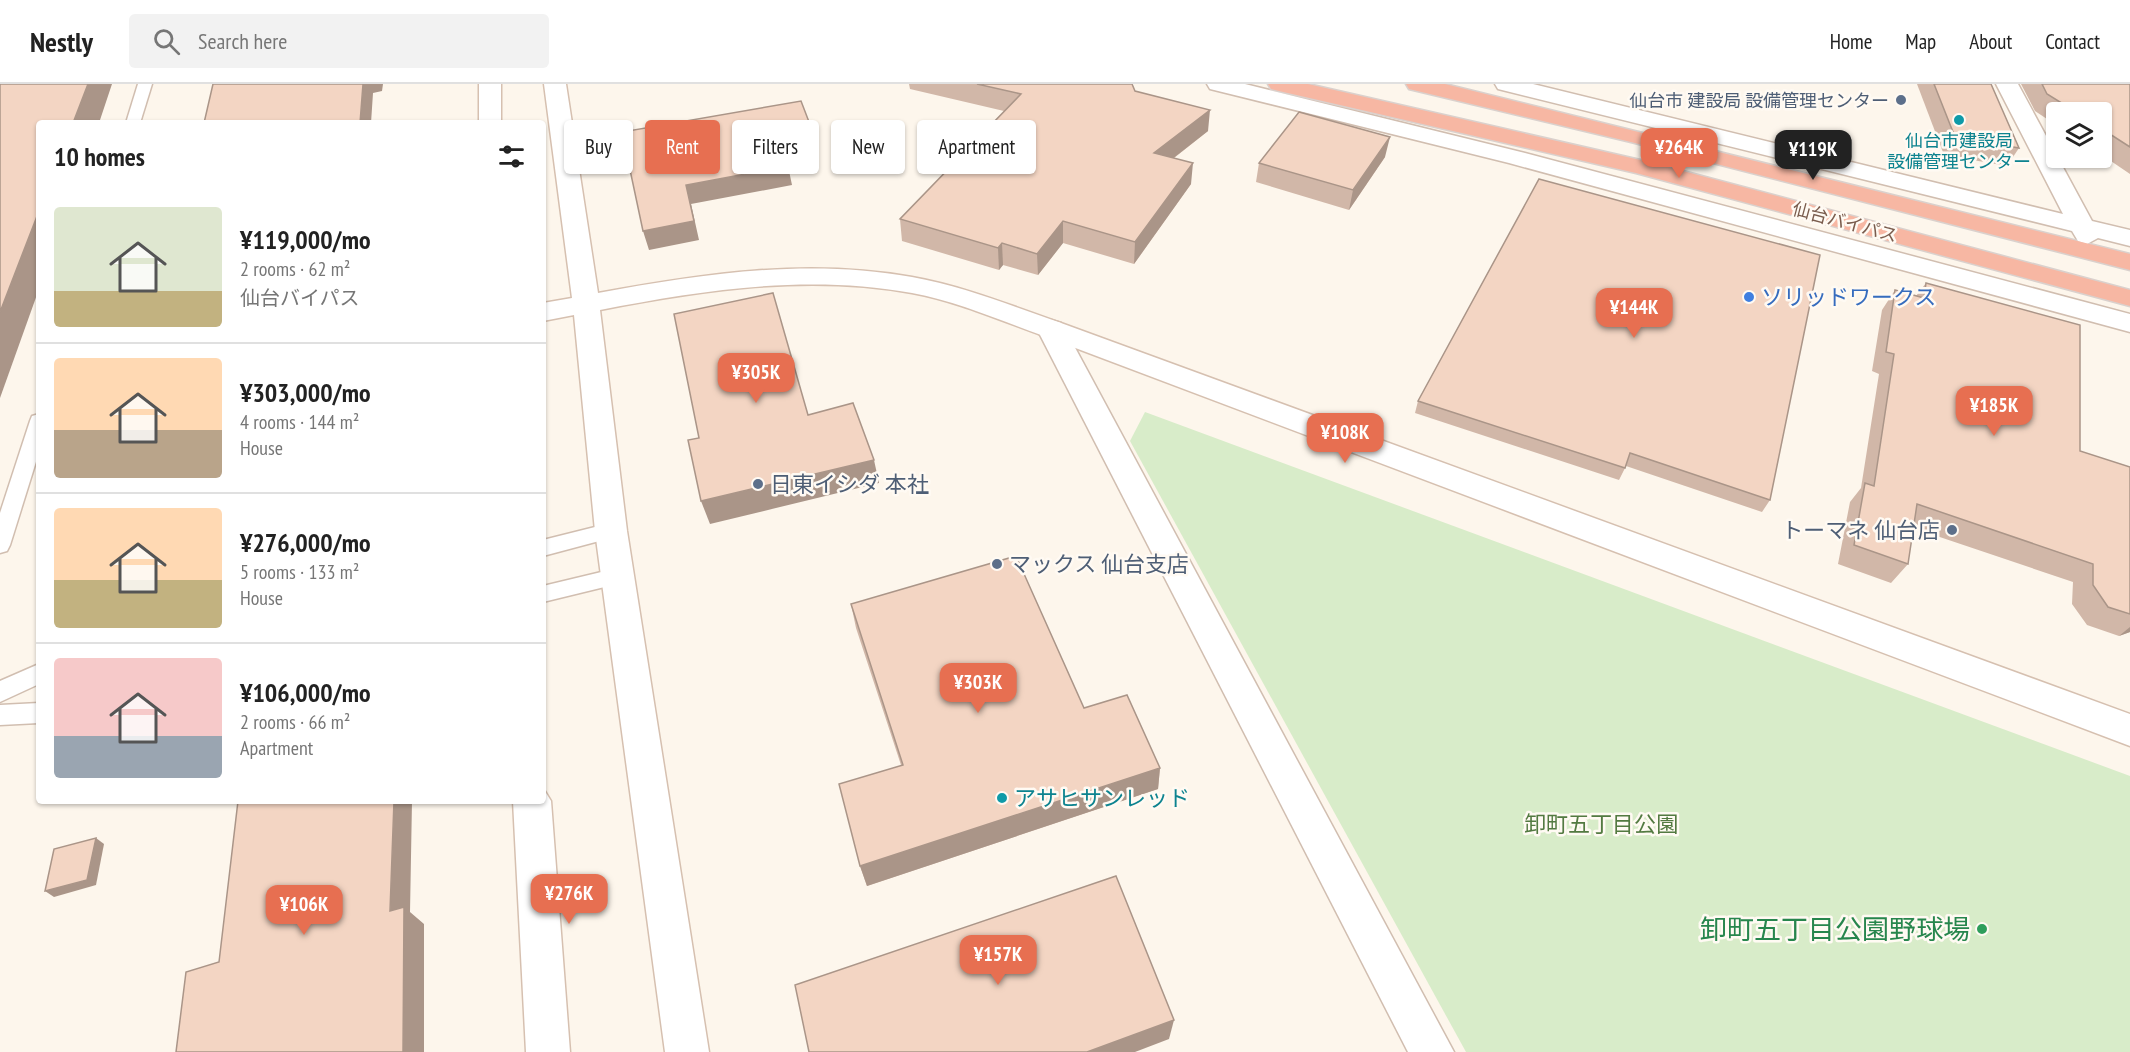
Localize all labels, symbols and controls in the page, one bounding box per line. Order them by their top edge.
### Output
search box [129,14,549,68]
text: Nestly [30,23,93,60]
icon: search [150,25,183,58]
text: Search here [198,27,287,55]
text: Home [1830,28,1872,55]
text: Map [1905,28,1936,55]
text: About [1969,28,2012,55]
text: Contact [2045,28,2100,55]
place label: 仙台市 建設局 設備管理センター [1629,89,1889,112]
marker: 仙台市 建設局 設備管理センター [1894,93,1908,107]
map controls [2046,102,2112,168]
button: layers [2046,102,2112,168]
marker: 仙台市建設局 設備管理センター [1952,113,1966,127]
chip: Buy [564,120,633,174]
chip: Rent [645,120,720,174]
chip: Filters [732,120,819,174]
chip: New [831,120,905,174]
chip: Apartment [917,120,1036,174]
pin: ¥264K [1637,128,1721,179]
place label: 仙台市建設局 設備管理センター [1887,129,2031,173]
pin: ¥119K [1771,130,1855,181]
text: ¥264K [1655,134,1703,160]
text: ¥119K [1789,136,1837,162]
text: 10 homes [54,140,145,173]
icon: filters [495,140,528,173]
street label: 仙台バイパス [1790,197,1900,247]
text: ¥119,000/mo [240,223,371,256]
icon: home [102,231,174,303]
text: 2 rooms · 62 m² [240,256,350,282]
place label: ソリッドワークス [1761,283,1936,311]
text: 仙台バイパス [240,285,360,311]
pin: ¥144K [1592,288,1676,339]
marker: ソリッドワークス [1742,290,1756,304]
text: ¥144K [1610,294,1658,320]
pin: ¥305K [714,353,798,404]
text: ¥305K [732,359,780,385]
text: ¥303,000/mo [240,376,371,409]
icon: home [102,382,174,454]
pin: ¥185K [1952,386,2036,437]
text: ¥185K [1970,392,2018,418]
text: 4 rooms · 144 m² [240,409,359,435]
pin: ¥108K [1303,413,1387,464]
text: ¥108K [1321,419,1369,445]
text: House [240,435,283,461]
place label: 日東イシダ 本社 [770,470,929,498]
marker: 日東イシダ 本社 [751,477,765,491]
place label: トーマネ 仙台店 [1781,516,1940,544]
marker: トーマネ 仙台店 [1945,523,1959,537]
text: ¥276,000/mo [240,526,371,559]
icon: home [102,532,174,604]
place label: マックス 仙台支店 [1009,550,1189,578]
marker: マックス 仙台支店 [990,557,1004,571]
text: 5 rooms · 133 m² [240,559,359,585]
text: House [240,585,283,611]
pin: ¥303K [936,663,1020,714]
text: ¥303K [954,669,1002,695]
text: ¥106,000/mo [240,676,371,709]
icon: home [102,682,174,754]
text: 2 rooms · 66 m² [240,709,350,735]
text: Apartment [240,735,313,761]
place label: アサヒサンレッド [1014,784,1190,812]
marker: アサヒサンレッド [995,791,1009,805]
park label: 卸町五丁目公園 [1524,810,1678,838]
pin: ¥276K [527,874,611,925]
text: ¥276K [545,880,593,906]
pin: ¥106K [262,885,346,936]
text: ¥106K [280,891,328,917]
place label: 卸町五丁目公園野球場 [1700,912,1970,946]
marker: 卸町五丁目公園野球場 [1975,922,1989,936]
pin: ¥157K [956,935,1040,986]
text: ¥157K [974,941,1022,967]

